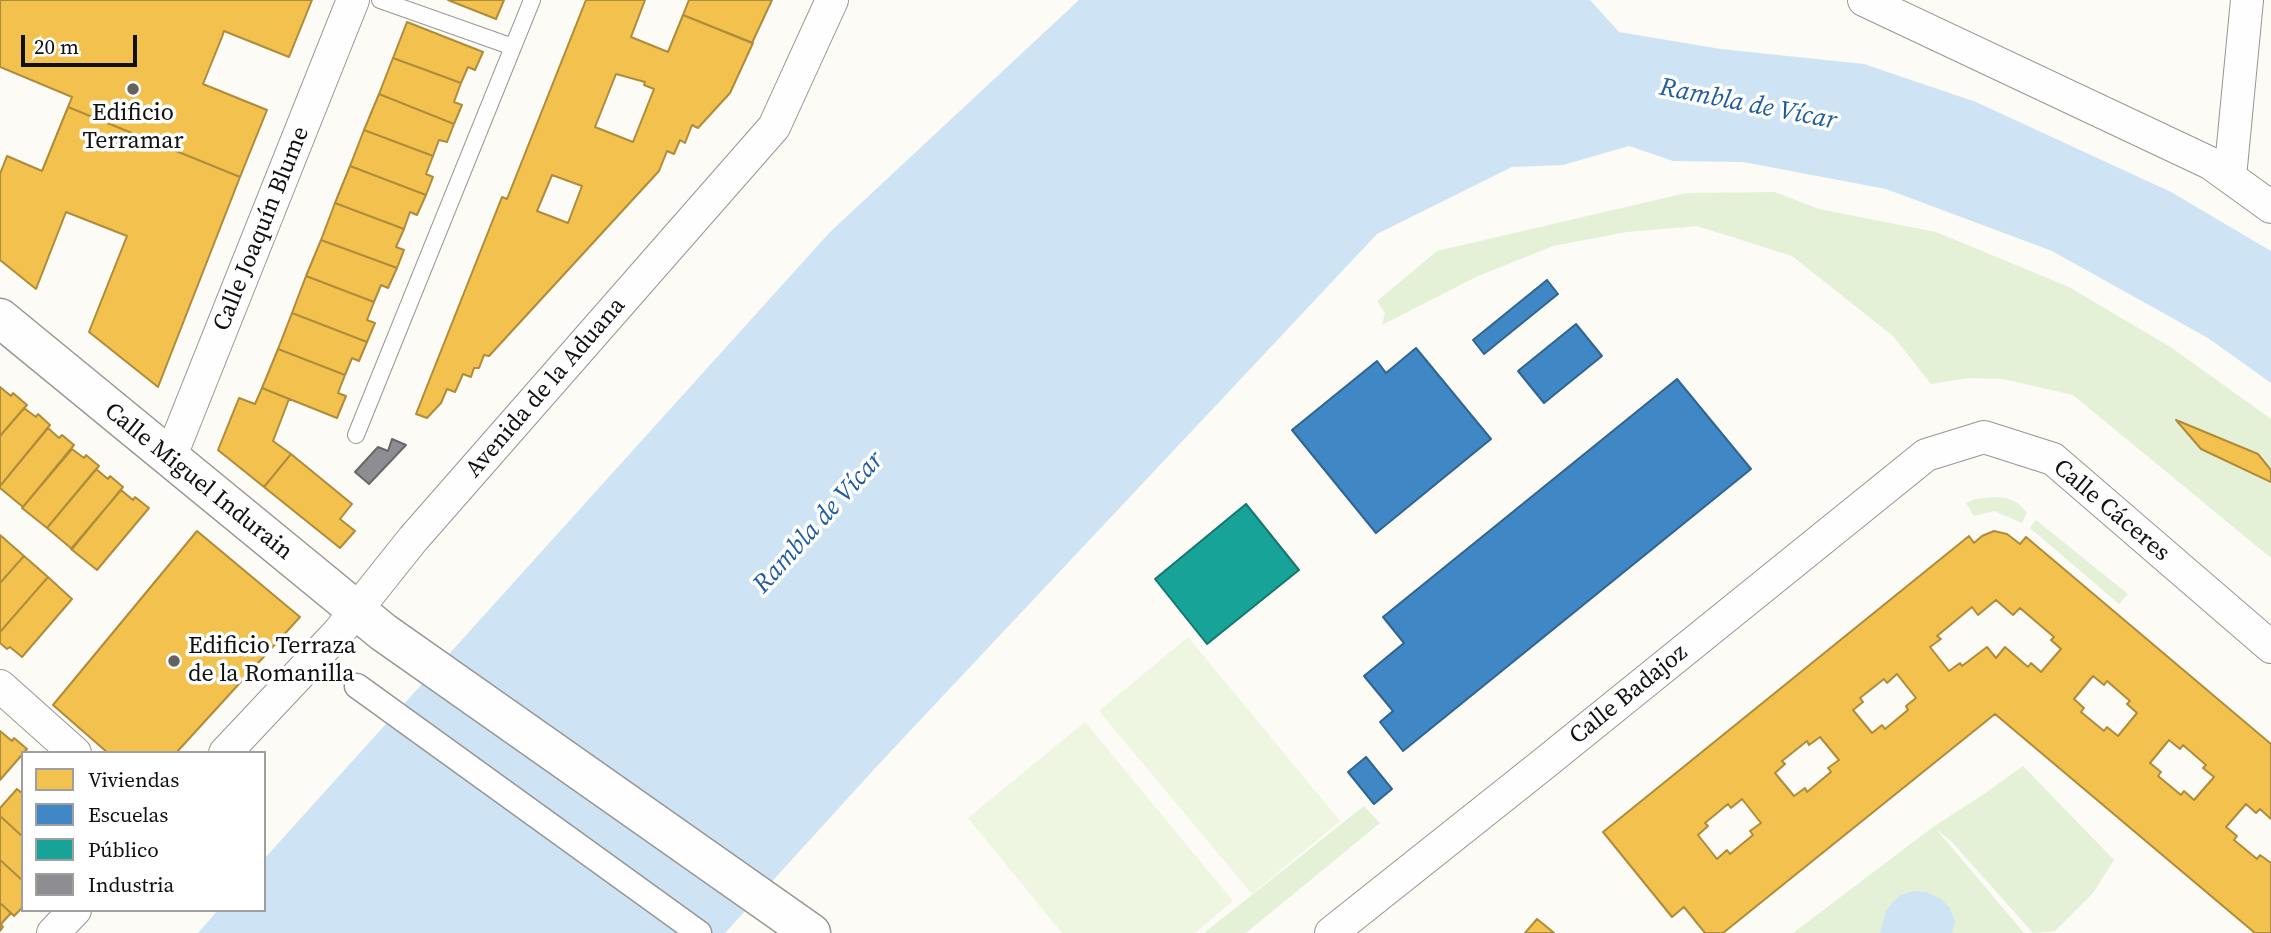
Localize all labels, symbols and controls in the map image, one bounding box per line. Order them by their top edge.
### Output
scale bar [24,21,140,65]
text: 20 m [34,32,79,61]
water label: Rambla de Vícar [1657,73,1839,137]
marker: Edificio Terramar [125,81,141,97]
place label: Edificio Terramar [82,100,184,156]
street label: Calle Joaquín Blume [208,123,316,335]
street label: Avenida de la Aduana [460,292,632,484]
street label: Calle Miguel Indurain [98,397,298,567]
water label: Rambla de Vícar [747,446,891,600]
street label: Calle Cáceres [2047,454,2175,568]
place label: Edificio Terraza de la Romanilla [188,633,356,689]
street label: Calle Badajoz [1564,639,1694,751]
marker: Edificio Terraza de la Romanilla [166,653,182,669]
legend [21,751,266,912]
text: Viviendas [88,765,179,794]
text: Escuelas [88,800,168,829]
text: Público [88,835,159,864]
text: Industria [88,870,174,899]

